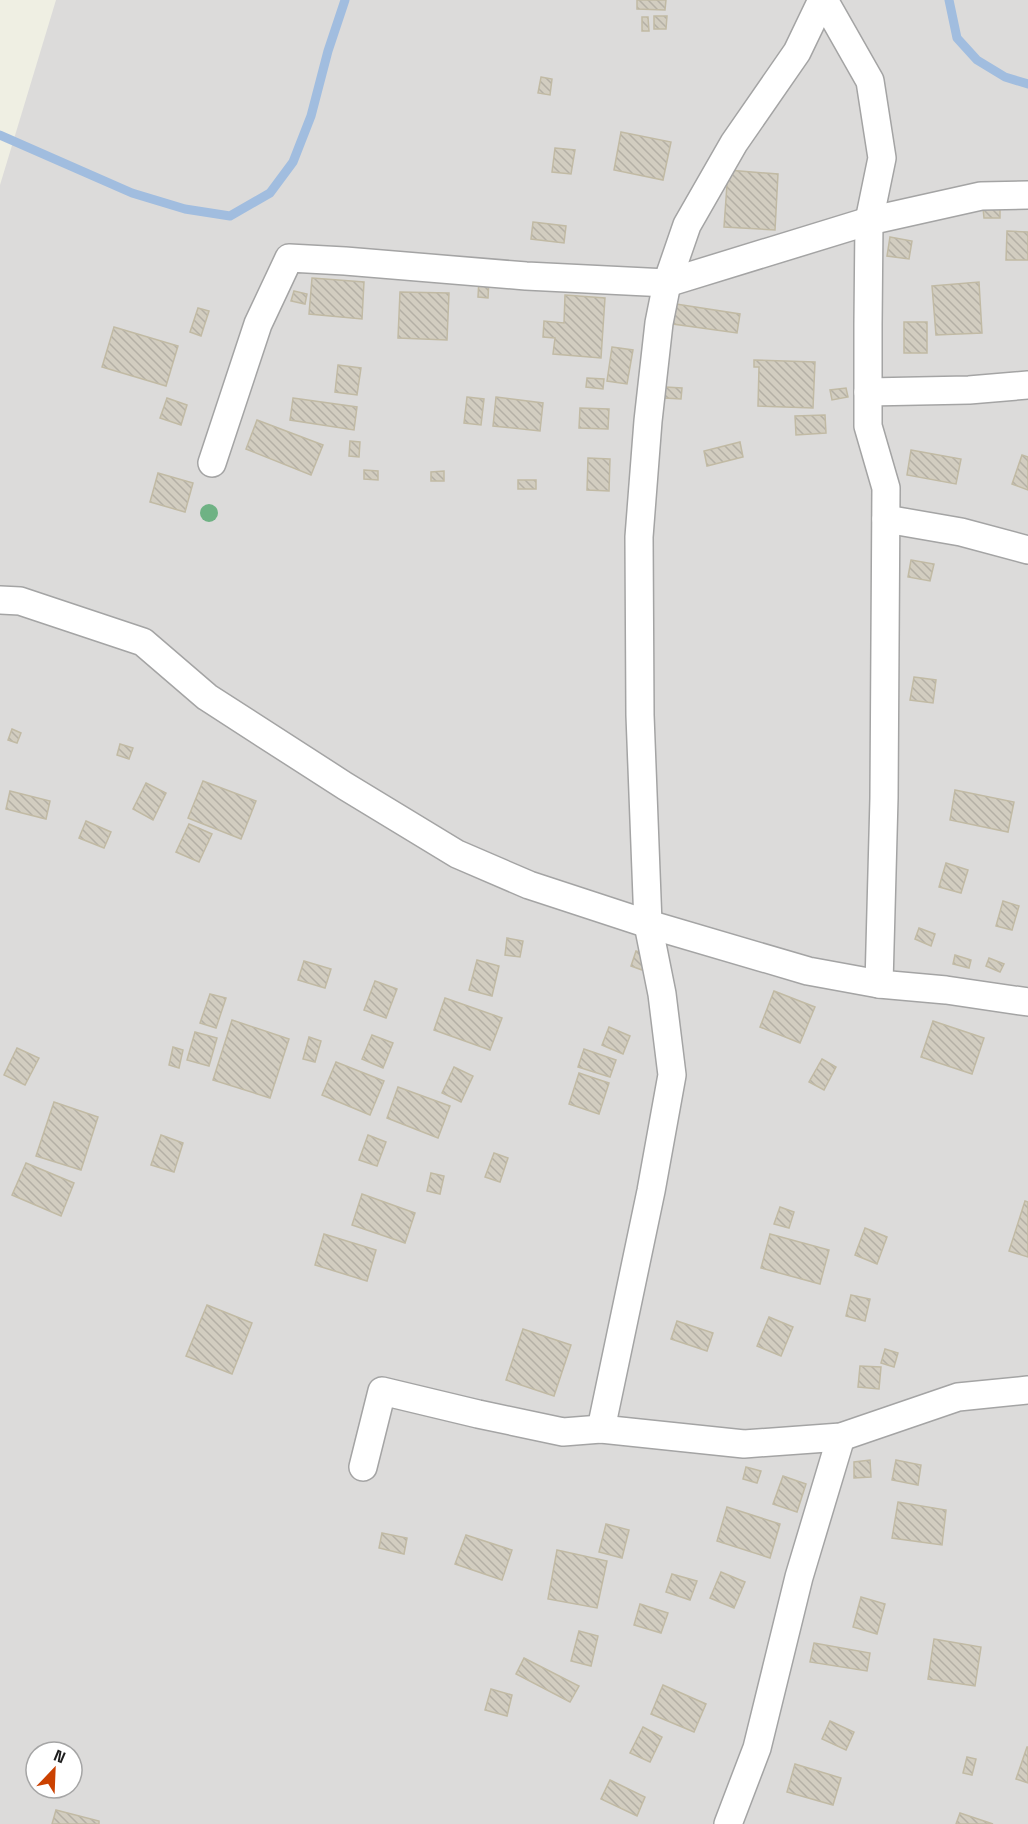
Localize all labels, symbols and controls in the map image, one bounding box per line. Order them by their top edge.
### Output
north arrow [24,1740,84,1800]
text: N [51,1745,69,1768]

